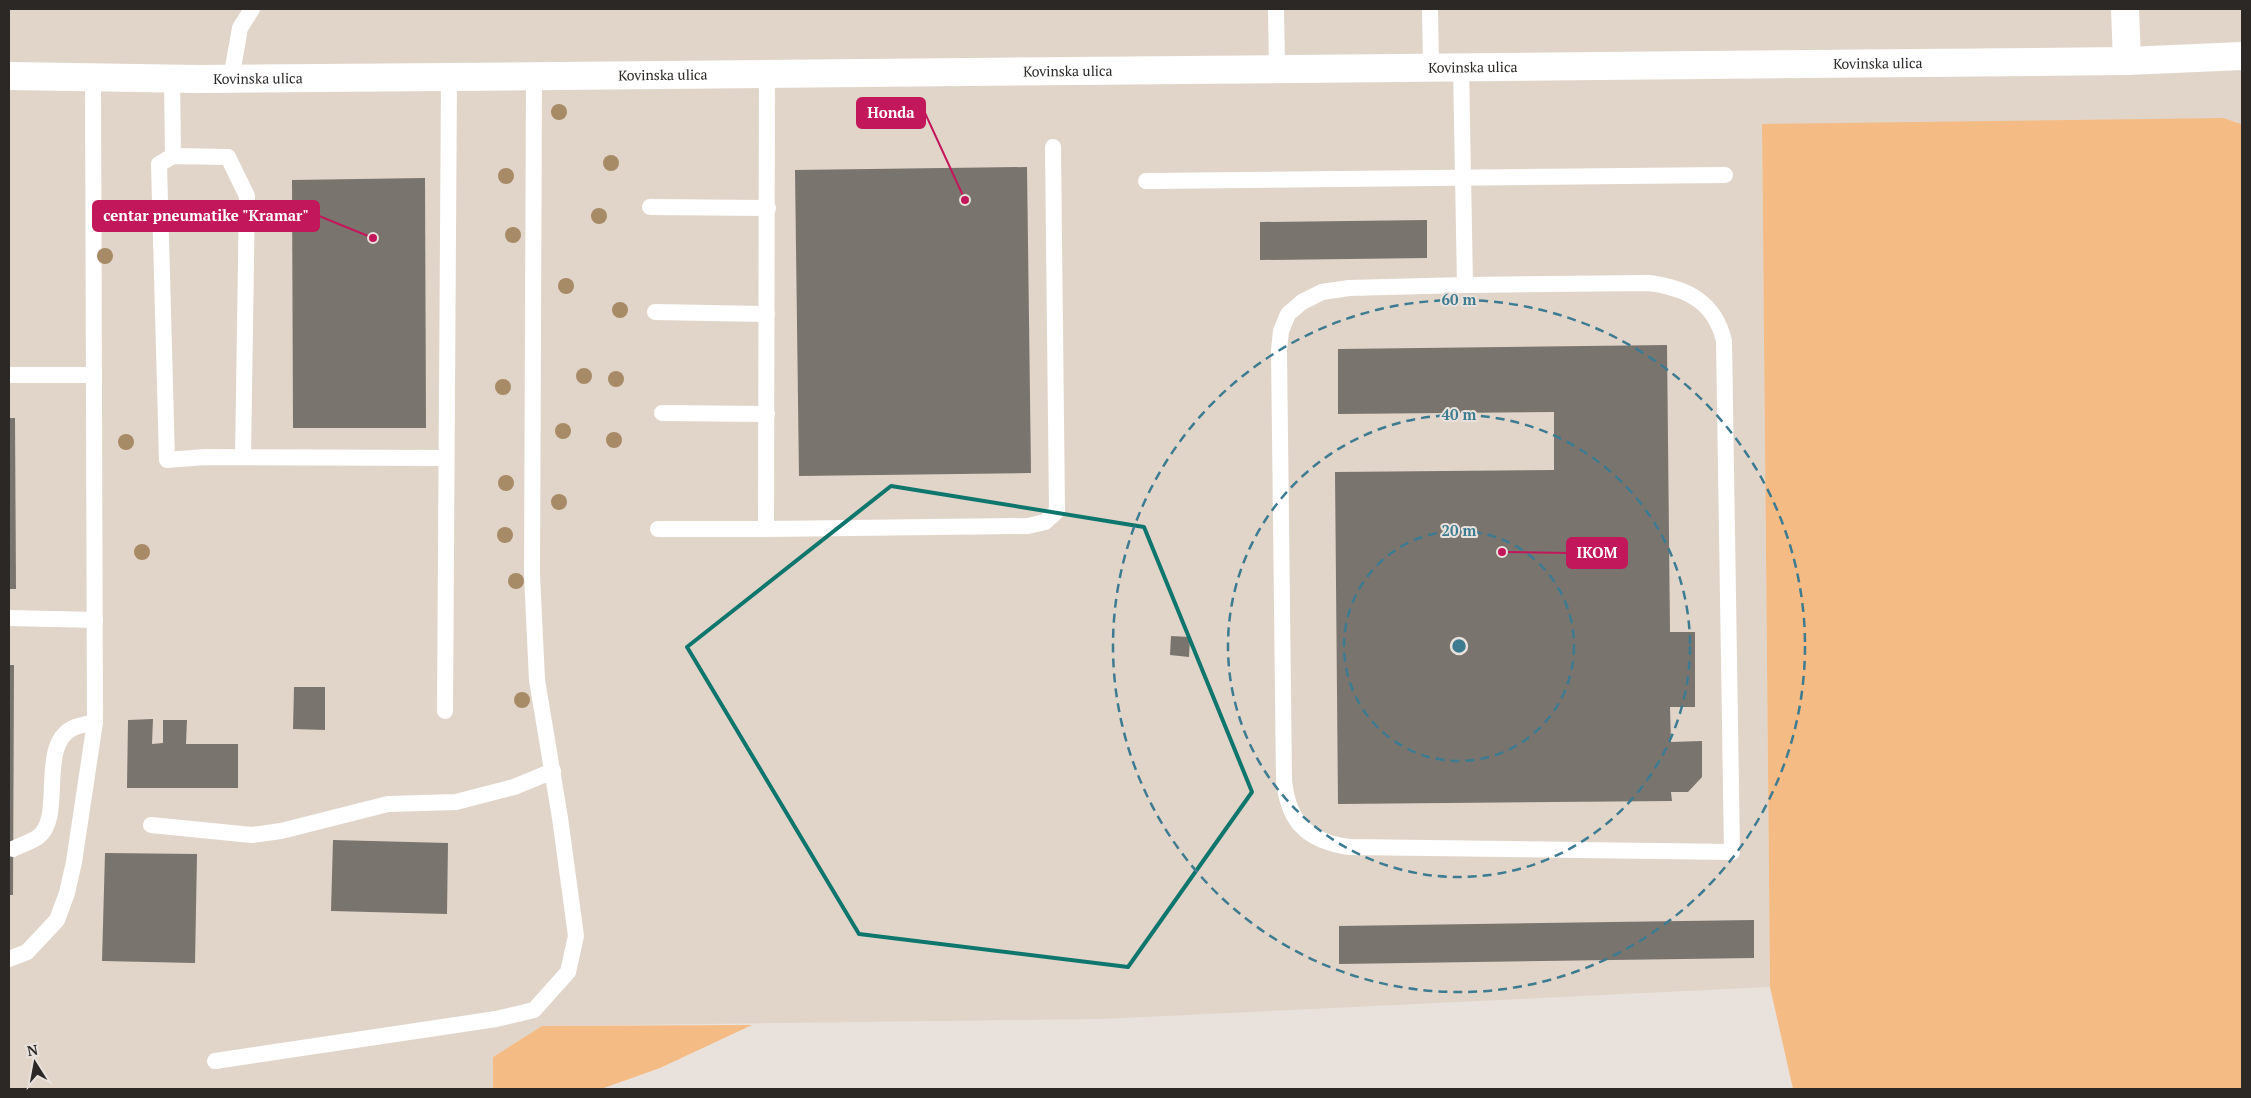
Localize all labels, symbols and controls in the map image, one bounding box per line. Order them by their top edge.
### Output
street label: Kovinska ulica [1833,53,1923,73]
street label: Kovinska ulica [1428,57,1518,77]
street label: Kovinska ulica [1023,61,1113,81]
street label: Kovinska ulica [618,65,708,84]
street label: Kovinska ulica [213,68,303,88]
callout: Honda [857,98,925,128]
text: Honda [867,102,915,122]
callout: centar pneumatike "Kramar" [93,201,319,231]
text: centar pneumatike "Kramar" [103,205,309,225]
text: 60 m [1442,289,1477,309]
text: 40 m [1442,404,1477,424]
text: 20 m [1442,520,1477,540]
callout: IKOM [1567,538,1627,568]
text: IKOM [1577,542,1617,562]
centre of rings [1450,637,1468,655]
north arrow [10,1038,60,1088]
text: N [25,1039,40,1060]

